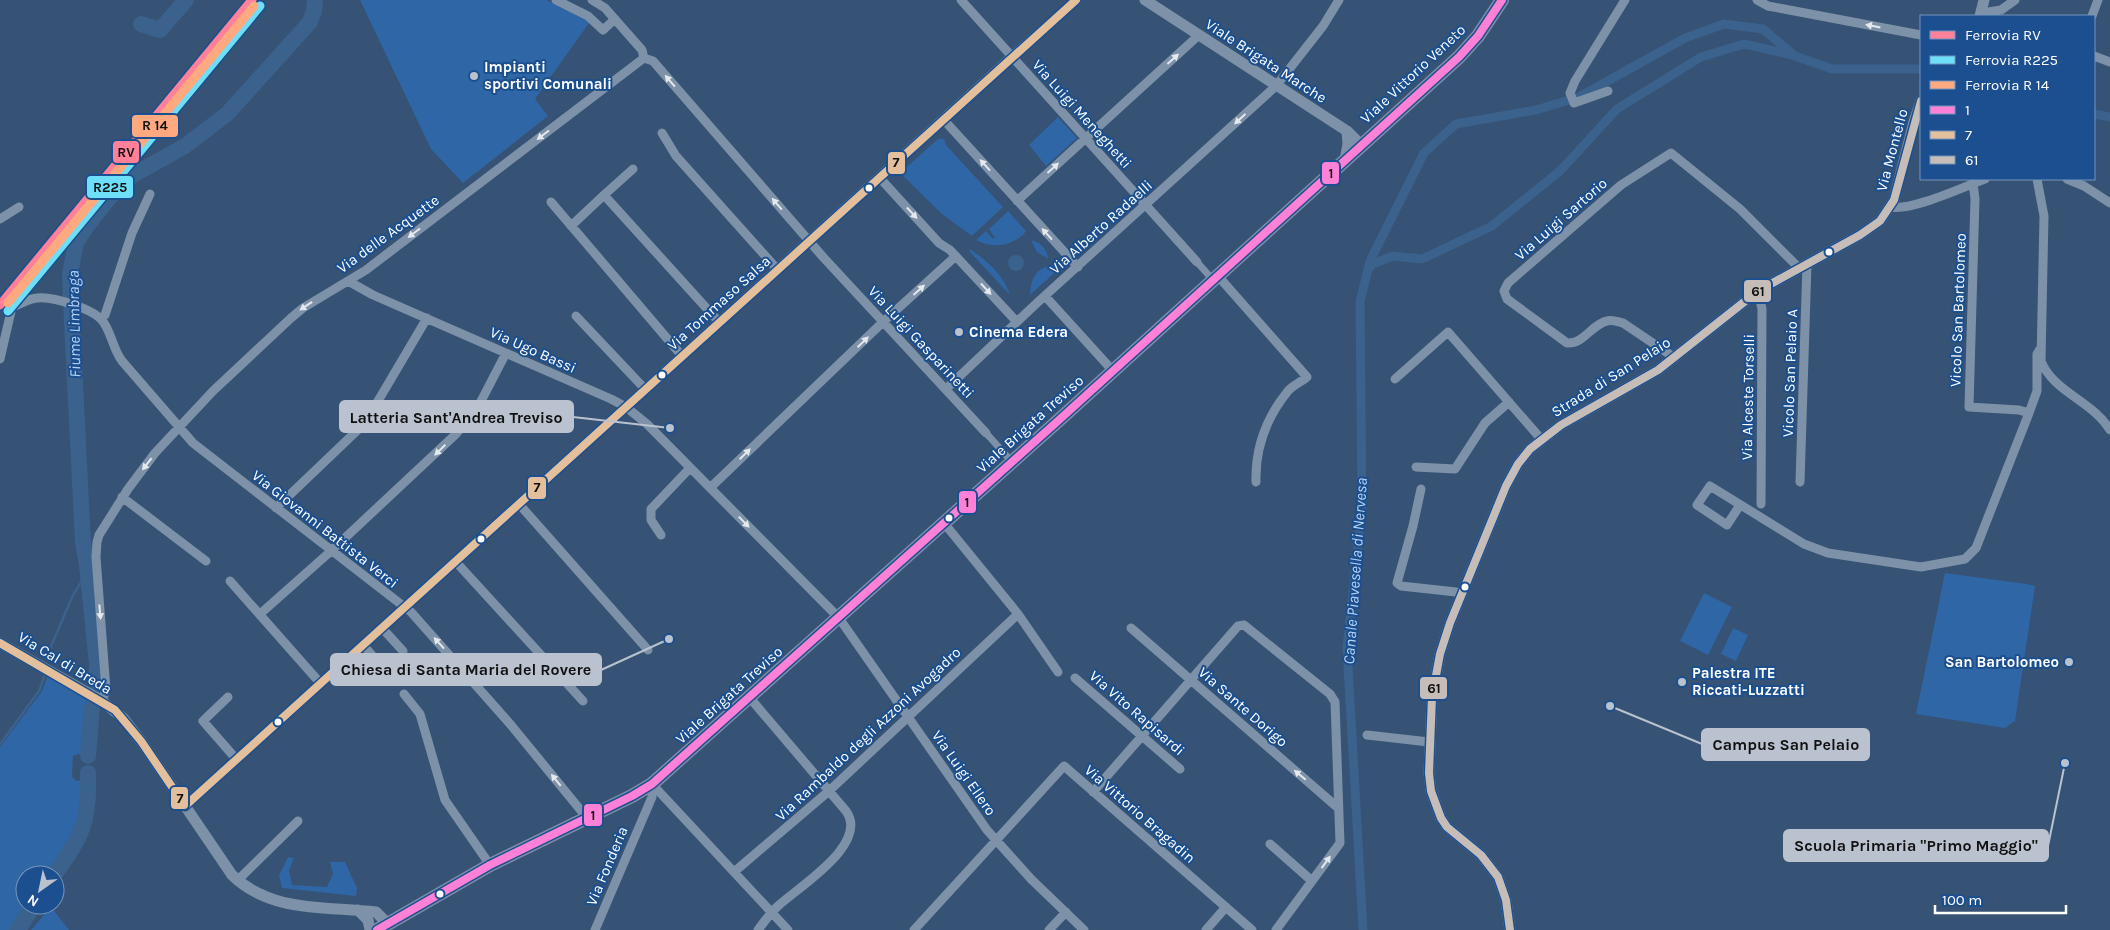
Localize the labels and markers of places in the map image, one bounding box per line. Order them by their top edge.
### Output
place label: Impianti sportivi Comunali [484,58,612,93]
marker: Impianti sportivi Comunali [468,70,480,82]
unlabelled marker [864,183,874,193]
unlabelled marker [1824,247,1834,257]
place label: Cinema Edera [969,323,1068,341]
marker: Cinema Edera [953,326,965,338]
unlabelled marker [657,370,667,380]
callout: Latteria Sant'Andrea Treviso [340,401,573,432]
unlabelled marker [944,513,954,523]
unlabelled marker [476,534,486,544]
unlabelled marker [1460,582,1470,592]
place label: San Bartolomeo [1945,653,2059,671]
callout: Chiesa di Santa Maria del Rovere [331,654,601,685]
marker: San Bartolomeo [2063,656,2075,668]
place label: Palestra ITE Riccati-Luzzatti [1692,664,1805,699]
marker: Palestra ITE Riccati-Luzzatti [1676,676,1688,688]
unlabelled marker [273,717,283,727]
callout: Campus San Pelaio [1702,729,1869,760]
callout: Scuola Primaria "Primo Maggio" [1784,830,2048,861]
unlabelled marker [435,889,445,899]

